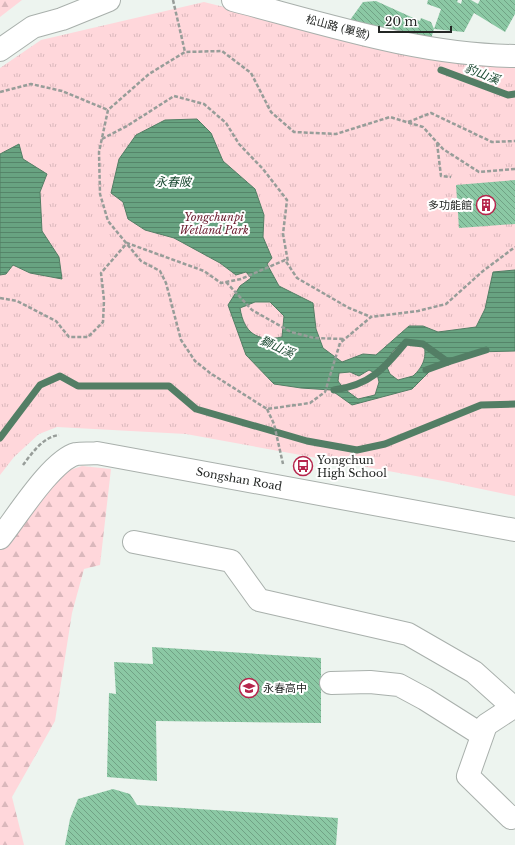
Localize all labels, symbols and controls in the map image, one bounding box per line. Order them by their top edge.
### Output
scale bar [379,8,451,34]
street label: 松山路 (單號) [305,12,372,42]
text: 20 m [385,14,417,29]
water label: 豹山溪 [463,60,504,88]
water label: 永春陂 [155,174,193,189]
building icon: 多功能館 [475,194,497,216]
place label: 多功能館 [428,198,472,212]
park label: Yongchunpi Wetland Park [179,210,249,237]
water label: 獅山溪 [258,332,299,362]
place label: Yongchun High School [316,453,387,480]
bus stop icon: Yongchun High School [292,455,314,477]
street label: Songshan Road [195,465,284,494]
school or university icon: 永春高中 [238,677,260,699]
place label: 永春高中 [263,681,307,695]

